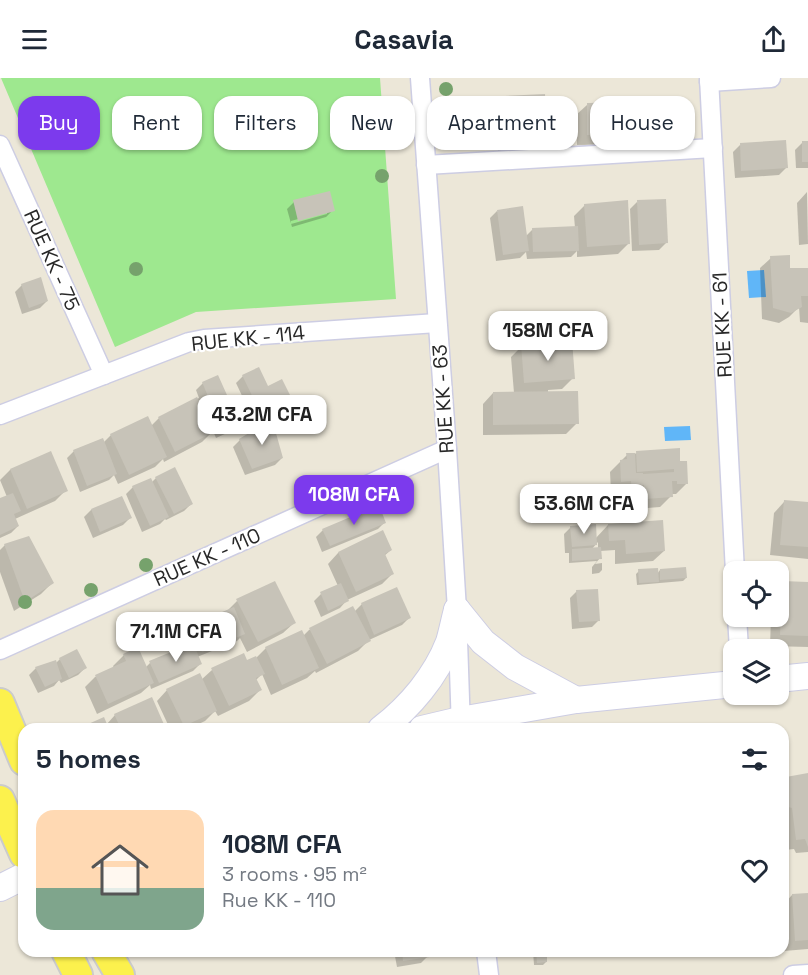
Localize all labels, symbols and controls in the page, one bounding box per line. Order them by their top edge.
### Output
text: Casavia [354,22,454,57]
icon: menu [18,23,51,56]
icon: share [757,23,790,56]
chip: Buy [18,96,100,150]
chip: Rent [112,96,202,150]
chip: Filters [214,96,318,150]
chip: New [330,96,415,150]
chip: Apartment [427,96,578,150]
chip: House [590,96,695,150]
street label: RUE KK - 75 [18,205,86,315]
street label: RUE KK - 61 [706,272,738,378]
pin: 158M CFA [486,311,610,362]
text: 158M CFA [502,317,594,343]
street label: RUE KK - 114 [190,319,306,357]
street label: RUE KK - 63 [426,344,460,454]
pin: 43.2M CFA [193,395,331,446]
text: 43.2M CFA [212,401,312,427]
pin: 108M CFA [292,475,416,526]
text: 108M CFA [308,481,400,507]
pin: 53.6M CFA [515,484,653,535]
text: 53.6M CFA [534,490,634,516]
street label: RUE KK - 110 [149,522,265,592]
map controls [723,561,789,705]
button: locate [723,561,789,627]
pin: 71.1M CFA [107,612,245,663]
text: 71.1M CFA [130,618,222,644]
button: layers [723,639,789,705]
text: 5 homes [36,742,141,776]
icon: filters [738,743,771,776]
text: 108M CFA [222,827,342,861]
icon: home [84,834,156,906]
icon: heart [738,854,771,887]
text: 3 rooms · 95 m² [222,861,367,887]
text: Rue KK - 110 [222,887,336,913]

